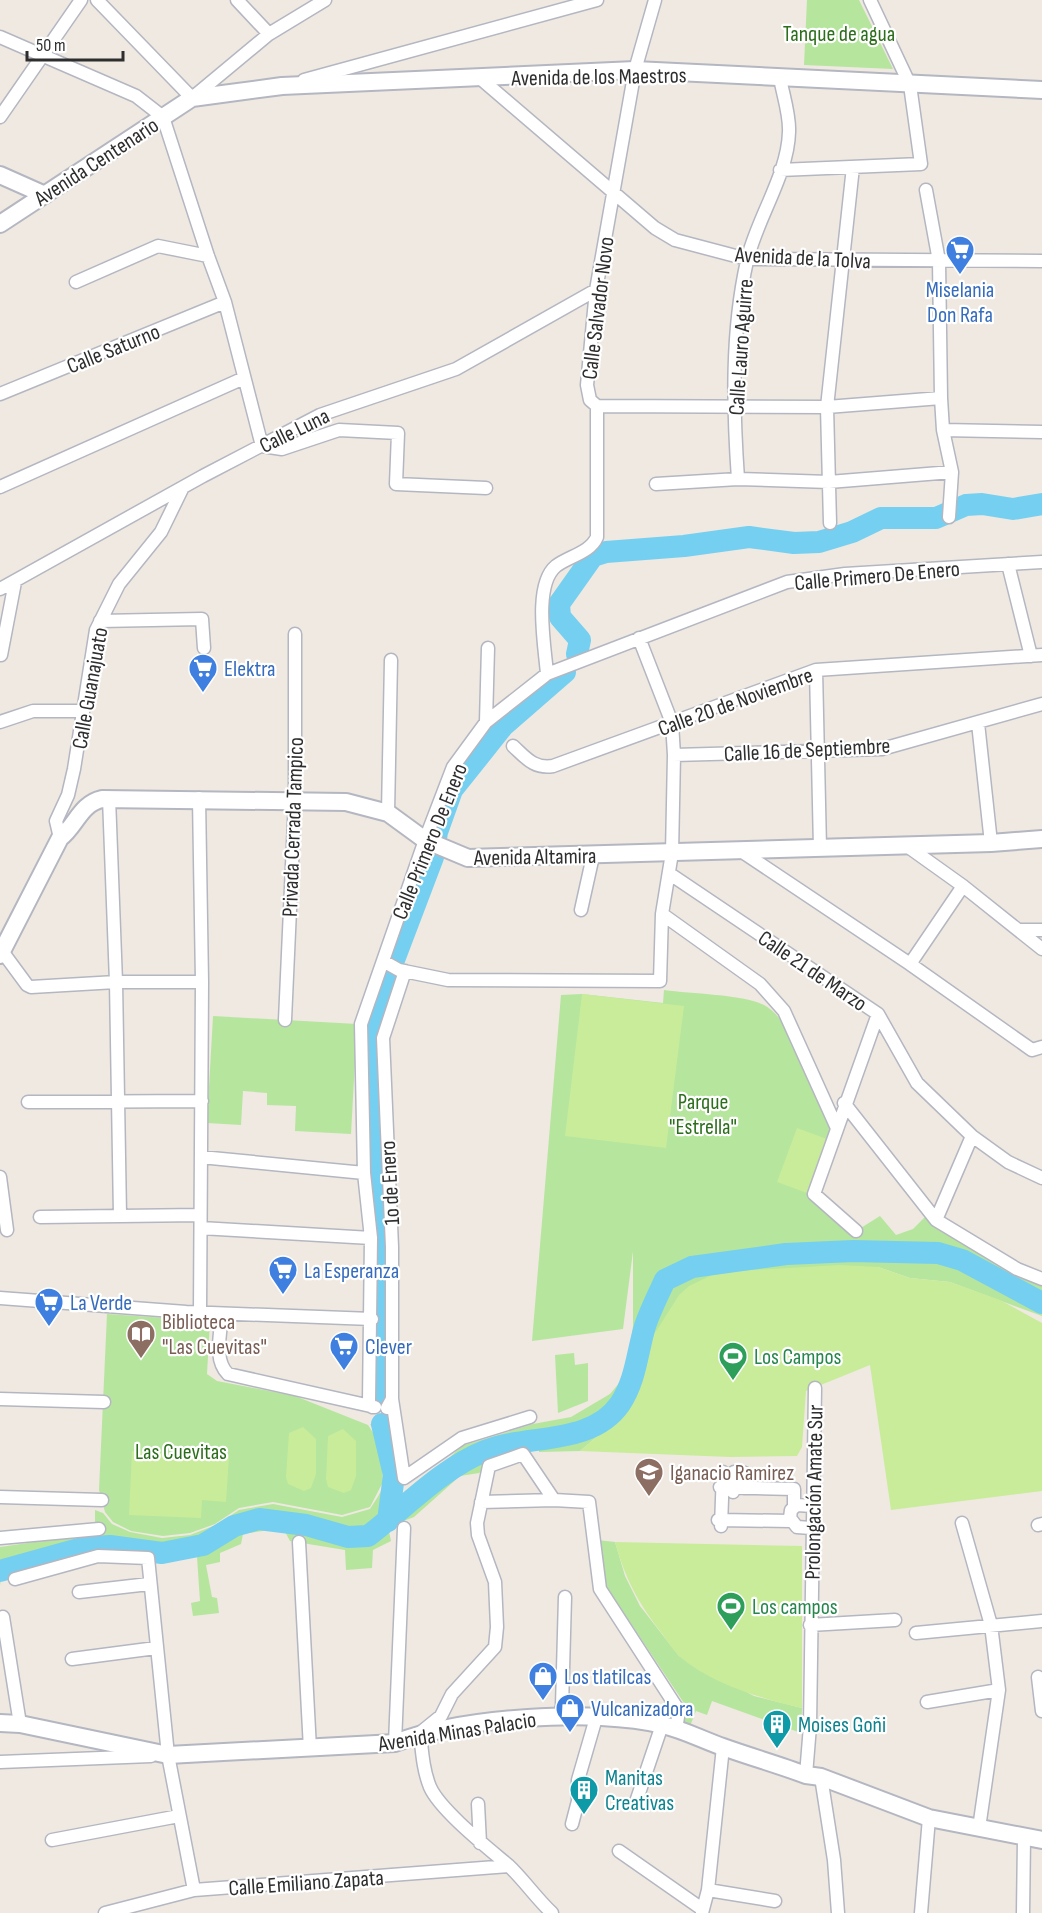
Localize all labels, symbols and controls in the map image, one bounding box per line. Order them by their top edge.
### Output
park label: Tanque de agua [783,21,895,48]
scale bar [27,24,123,62]
text: 50 m [36,35,66,56]
street label: Avenida de los Maestros [510,62,687,93]
street label: Avenida Centenario [29,112,164,213]
supermarket icon: Miselania Don Rafa [944,234,976,276]
street label: Calle Salvador Novo [576,235,621,381]
street label: Avenida de la Tolva [733,241,871,276]
place label: Miselania Don Rafa [926,277,994,329]
street label: Calle Lauro Aguirre [723,278,760,416]
street label: Calle Saturno [63,319,164,380]
street label: Calle Luna [255,403,334,460]
street label: Calle Primero De Enero [793,556,961,597]
street label: Calle Guanajuato [66,625,114,751]
supermarket icon: Elektra [187,652,219,694]
place label: Elektra [224,656,276,683]
street label: Calle 20 de Noviembre [654,662,817,743]
street label: Calle 16 de Septiembre [723,733,891,768]
street label: Privada Cerrada Tampico [277,737,310,917]
street label: Calle Primero De Enero [387,759,474,924]
street label: Avenida Altamira [473,843,597,872]
street label: Calle 21 de Marzo [752,925,872,1018]
park label: Parque "Estrella" [669,1089,737,1141]
street label: 1o de Enero [375,1140,406,1226]
supermarket icon: La Esperanza [267,1254,299,1296]
place label: La Esperanza [304,1258,399,1285]
supermarket icon: La Verde [33,1286,65,1328]
place label: La Verde [70,1290,132,1317]
place label: Biblioteca "Las Cuevitas" [162,1309,267,1361]
library icon: Biblioteca "Las Cuevitas" [125,1318,157,1360]
supermarket icon: Clever [328,1330,360,1372]
place label: Clever [365,1334,412,1361]
sports icon: Los Campos [717,1340,749,1382]
place label: Los Campos [754,1344,842,1371]
street label: Prolongación Amate Sur [799,1404,830,1580]
park label: Las Cuevitas [135,1439,227,1466]
school or university icon: Iganacio Ramirez [633,1456,665,1498]
place label: Iganacio Ramirez [670,1460,794,1487]
sports icon: Los campos [715,1590,747,1632]
place label: Los campos [752,1594,838,1621]
shop icon: Los tlatilcas [527,1660,559,1702]
place label: Los tlatilcas [564,1664,651,1691]
shop icon: Vulcanizadora [554,1692,586,1734]
place label: Vulcanizadora [591,1696,693,1723]
street label: Avenida Minas Palacio [375,1707,538,1758]
building icon: Moises Goñi [761,1708,793,1750]
place label: Moises Goñi [798,1712,886,1739]
place label: Manitas Creativas [605,1765,674,1817]
building icon: Manitas Creativas [568,1774,600,1816]
street label: Calle Emiliano Zapata [228,1865,385,1902]

